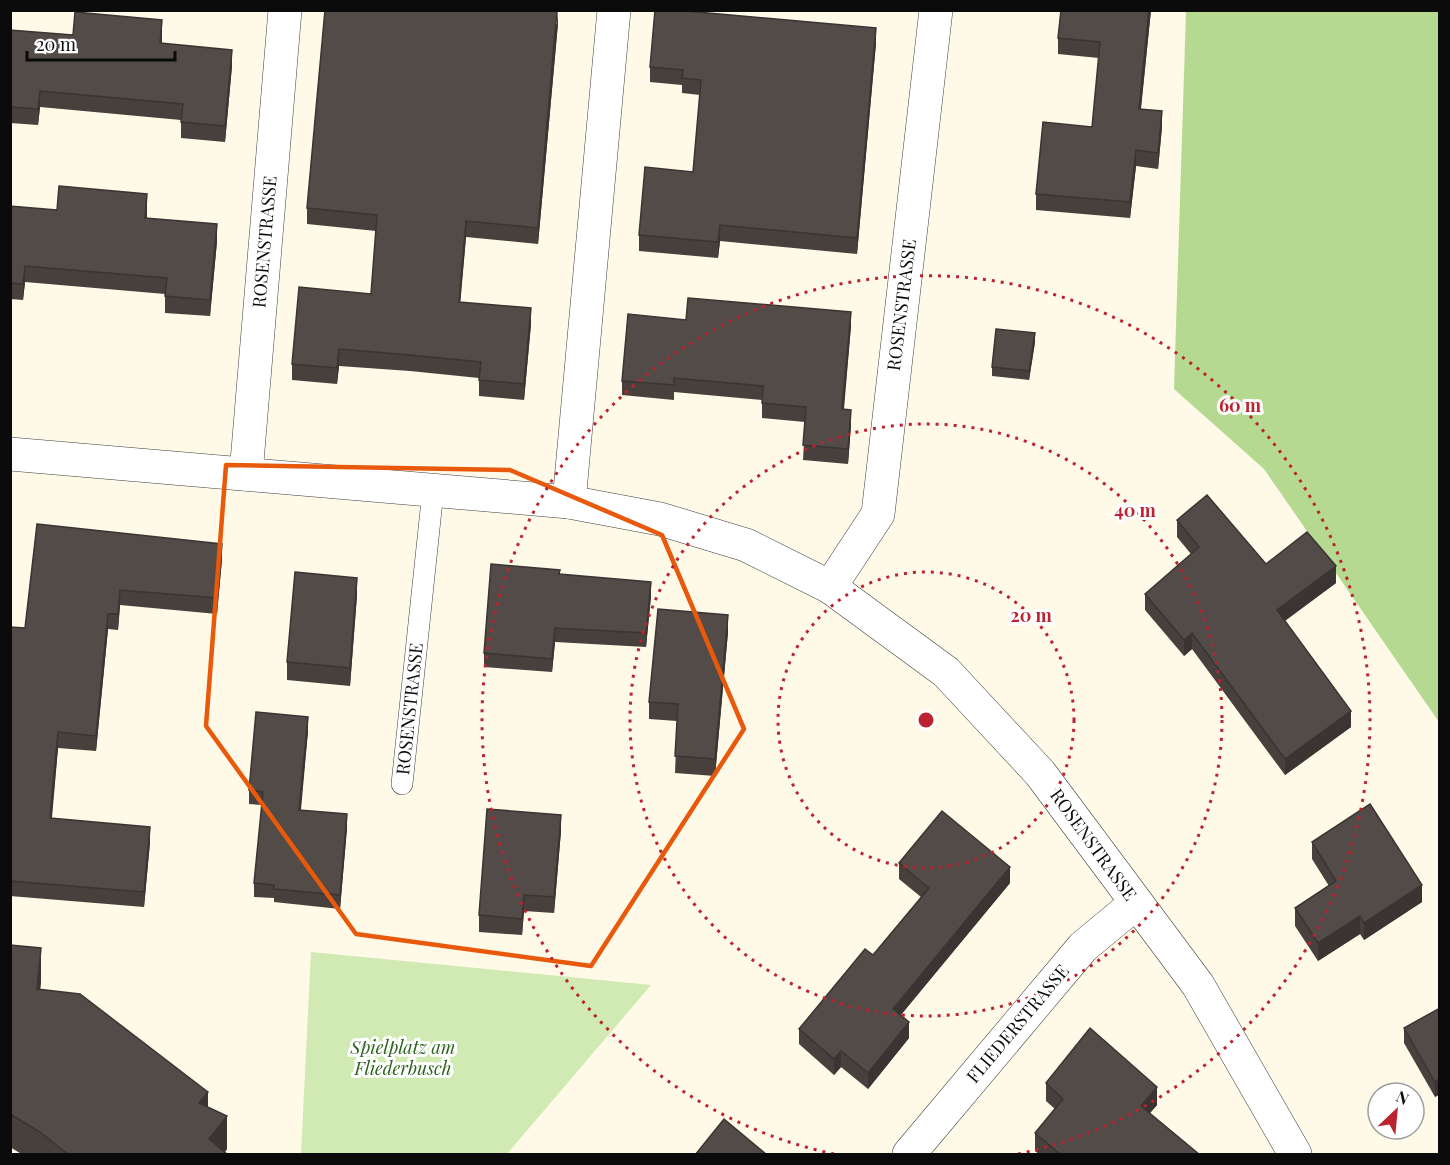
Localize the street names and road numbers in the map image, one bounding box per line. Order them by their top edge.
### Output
street label: ROSENSTRASSE [246,175,282,309]
street label: ROSENSTRASSE [881,238,921,372]
street label: ROSENSTRASSE [390,642,428,776]
street label: ROSENSTRASSE [1045,784,1143,905]
street label: FLIEDERSTRASSE [961,959,1074,1088]

